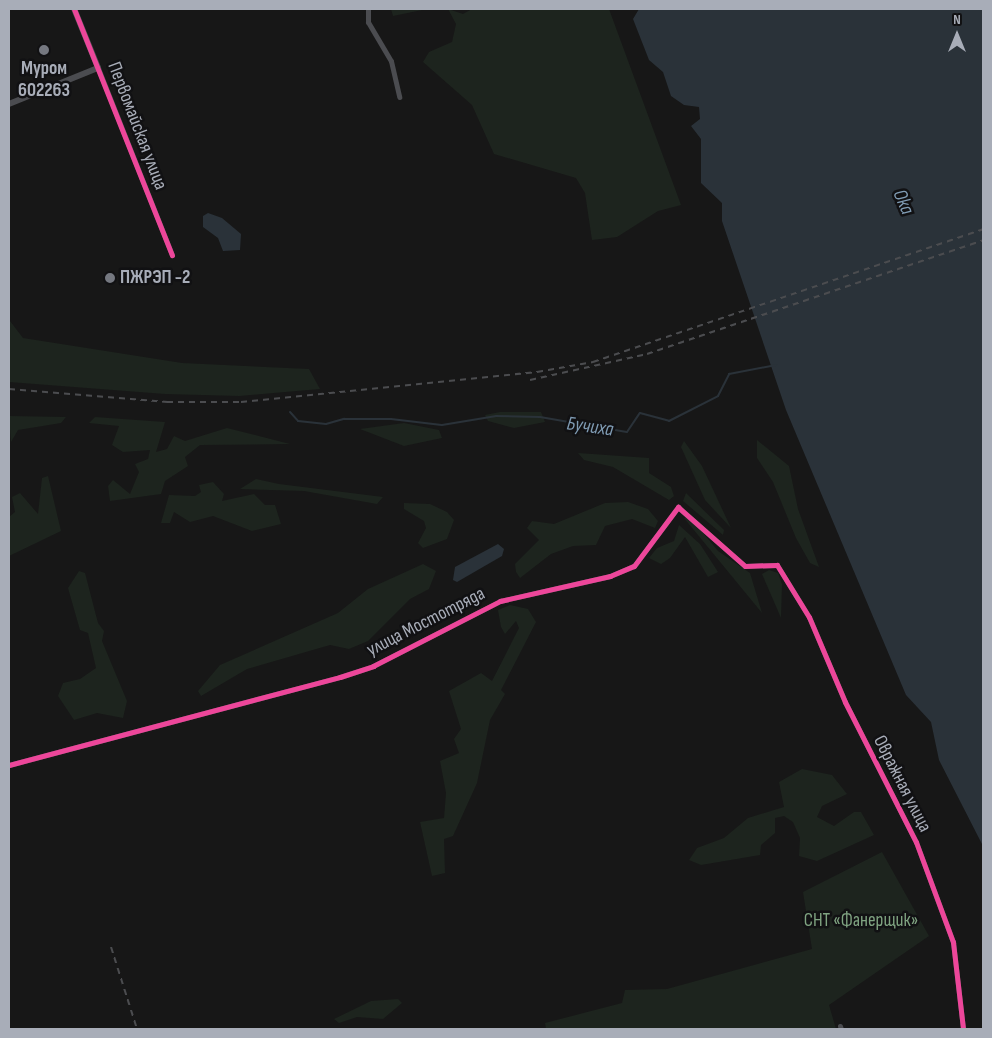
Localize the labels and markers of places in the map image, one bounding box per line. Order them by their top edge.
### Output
marker: Муром 602263 [38,44,50,56]
place label: Муром 602263 [18,58,70,102]
place label: ПЖРЭП -2 [120,267,190,289]
marker: ПЖРЭП -2 [104,272,116,284]

